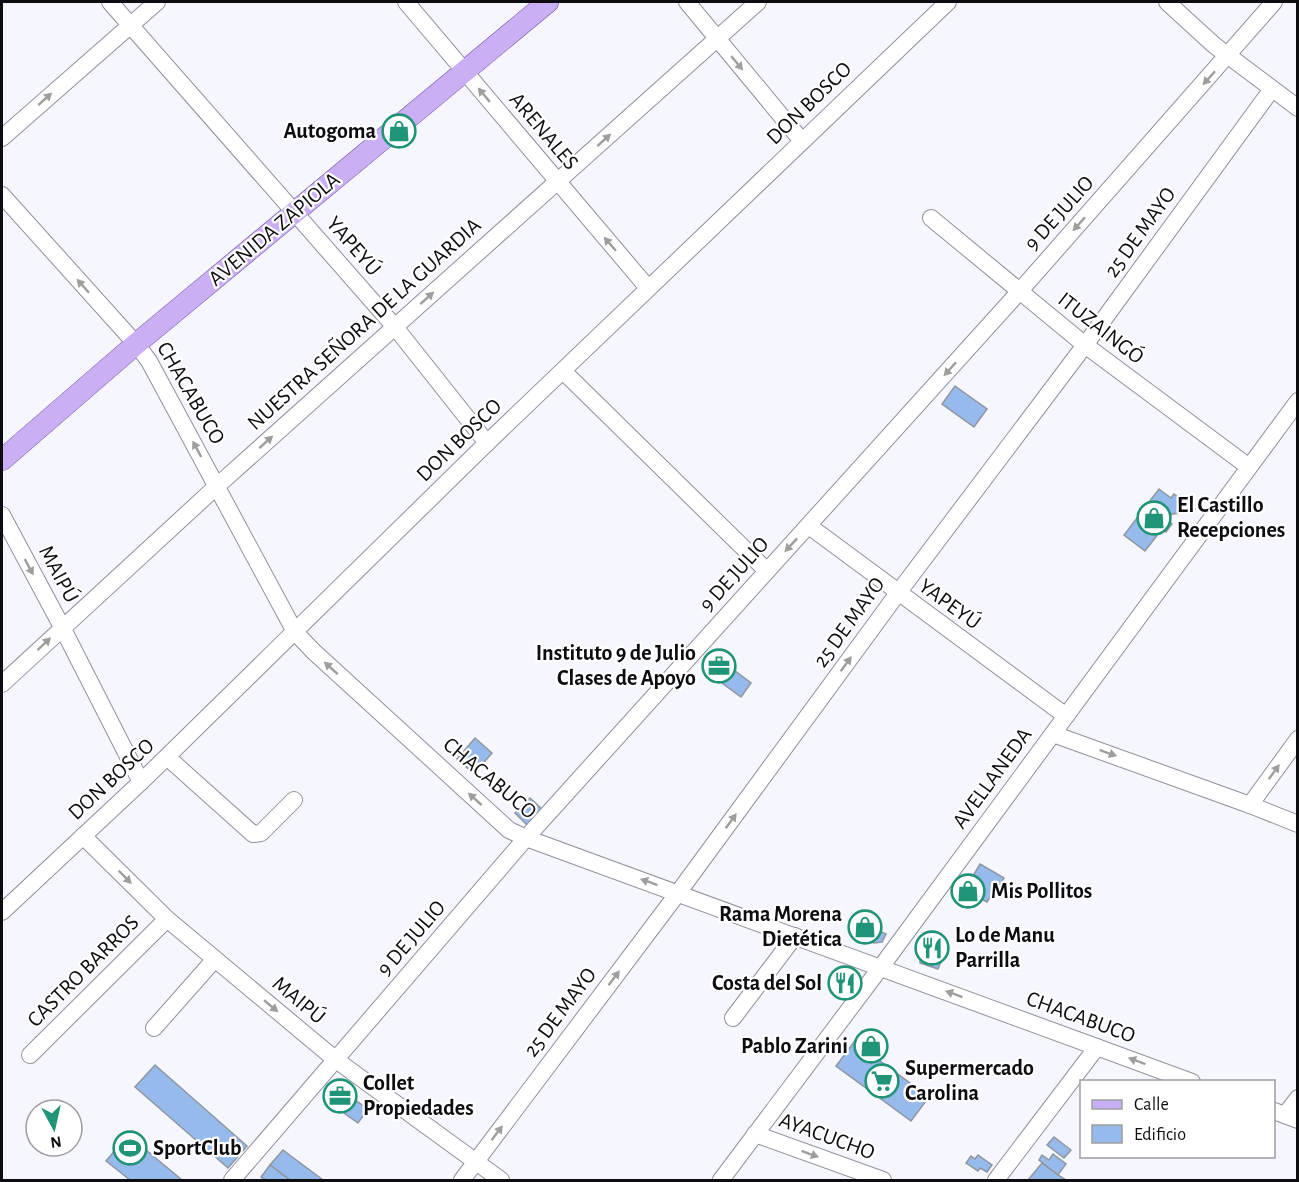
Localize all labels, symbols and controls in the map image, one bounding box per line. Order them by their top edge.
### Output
one-way arrow [731,55,744,71]
street label: DON BOSCO [762,57,856,149]
one-way arrow [1203,70,1216,85]
one-way arrow [478,88,491,103]
street label: ARENALES [506,88,582,174]
one-way arrow [37,93,52,106]
shop icon: Autogoma [381,113,417,149]
place label: Autogoma [284,120,376,142]
one-way arrow [596,134,611,147]
street label: AVENIDA ZAPIOLA [204,168,344,290]
street label: 9 DE JULIO [1020,172,1098,254]
street label: 25 DE MAYO [1100,183,1180,281]
street label: YAPEYÚ [323,211,386,280]
street label: NUESTRA SEÑORA DE LA GUARDIA [243,213,485,434]
one-way arrow [1073,216,1086,231]
one-way arrow [604,237,617,252]
one-way arrow [77,279,90,294]
street label: ITUZAINGÓ [1054,287,1149,368]
one-way arrow [419,292,434,305]
street label: CHACABUCO [153,338,229,448]
one-way arrow [944,361,957,376]
street label: DON BOSCO [412,394,506,486]
one-way arrow [258,436,273,449]
one-way arrow [192,441,202,458]
place label: El Castillo Recepciones [1177,494,1285,541]
shop icon: El Castillo Recepciones [1136,500,1172,536]
street label: 9 DE JULIO [695,533,773,615]
one-way arrow [784,538,798,553]
street label: MAIPÚ [35,541,84,606]
one-way arrow [24,558,34,575]
street label: 25 DE MAYO [809,573,889,671]
street label: YAPEYÚ [915,574,986,634]
one-way arrow [37,637,51,651]
place label: Instituto 9 de Julio Clases de Apoyo [536,642,696,690]
office icon: Instituto 9 de Julio Clases de Apoyo [701,648,737,684]
one-way arrow [840,656,852,672]
one-way arrow [324,662,339,675]
street label: AVELLANEDA [948,723,1036,832]
street label: CHACABUCO [439,733,541,823]
street label: DON BOSCO [64,734,158,824]
one-way arrow [1099,749,1117,759]
one-way arrow [1267,764,1280,780]
one-way arrow [468,792,483,806]
one-way arrow [724,814,736,829]
one-way arrow [117,869,131,883]
shop icon: Mis Pollitos [950,873,986,909]
one-way arrow [640,877,658,887]
place label: Mis Pollitos [991,880,1092,902]
street label: 9 DE JULIO [373,896,449,980]
place label: Rama Morena Dietética [719,903,842,950]
shop icon: Rama Morena Dietética [847,909,883,945]
street label: CASTRO BARROS [23,911,143,1031]
place label: Lo de Manu Parrilla [955,924,1055,971]
restaurant icon: Lo de Manu Parrilla [914,930,950,966]
street label: 25 DE MAYO [520,963,600,1061]
restaurant icon: Costa del Sol [827,965,863,1001]
one-way arrow [608,970,620,985]
street label: MAIPÚ [268,971,330,1028]
place label: Costa del Sol [712,972,822,994]
street label: CHACABUCO [1024,987,1138,1047]
one-way arrow [945,989,963,999]
one-way arrow [263,999,278,1012]
shop icon: Pablo Zarini [853,1028,889,1064]
place label: Pablo Zarini [741,1035,848,1057]
one-way arrow [1128,1056,1146,1066]
place label: Supermercado Carolina [905,1057,1034,1104]
supermarket icon: Supermercado Carolina [864,1063,900,1099]
place label: Collet Propiedades [363,1072,474,1119]
office icon: Collet Propiedades [322,1078,358,1114]
legend [1080,1080,1275,1158]
text: Calle [1134,1096,1169,1114]
north arrow [24,1098,84,1158]
street label: AYACUCHO [776,1109,878,1163]
one-way arrow [491,1126,503,1142]
text: Edificio [1134,1126,1186,1144]
sports icon: SportClub [112,1130,148,1166]
text: N [49,1133,63,1151]
place label: SportClub [153,1137,242,1159]
one-way arrow [801,1150,819,1159]

